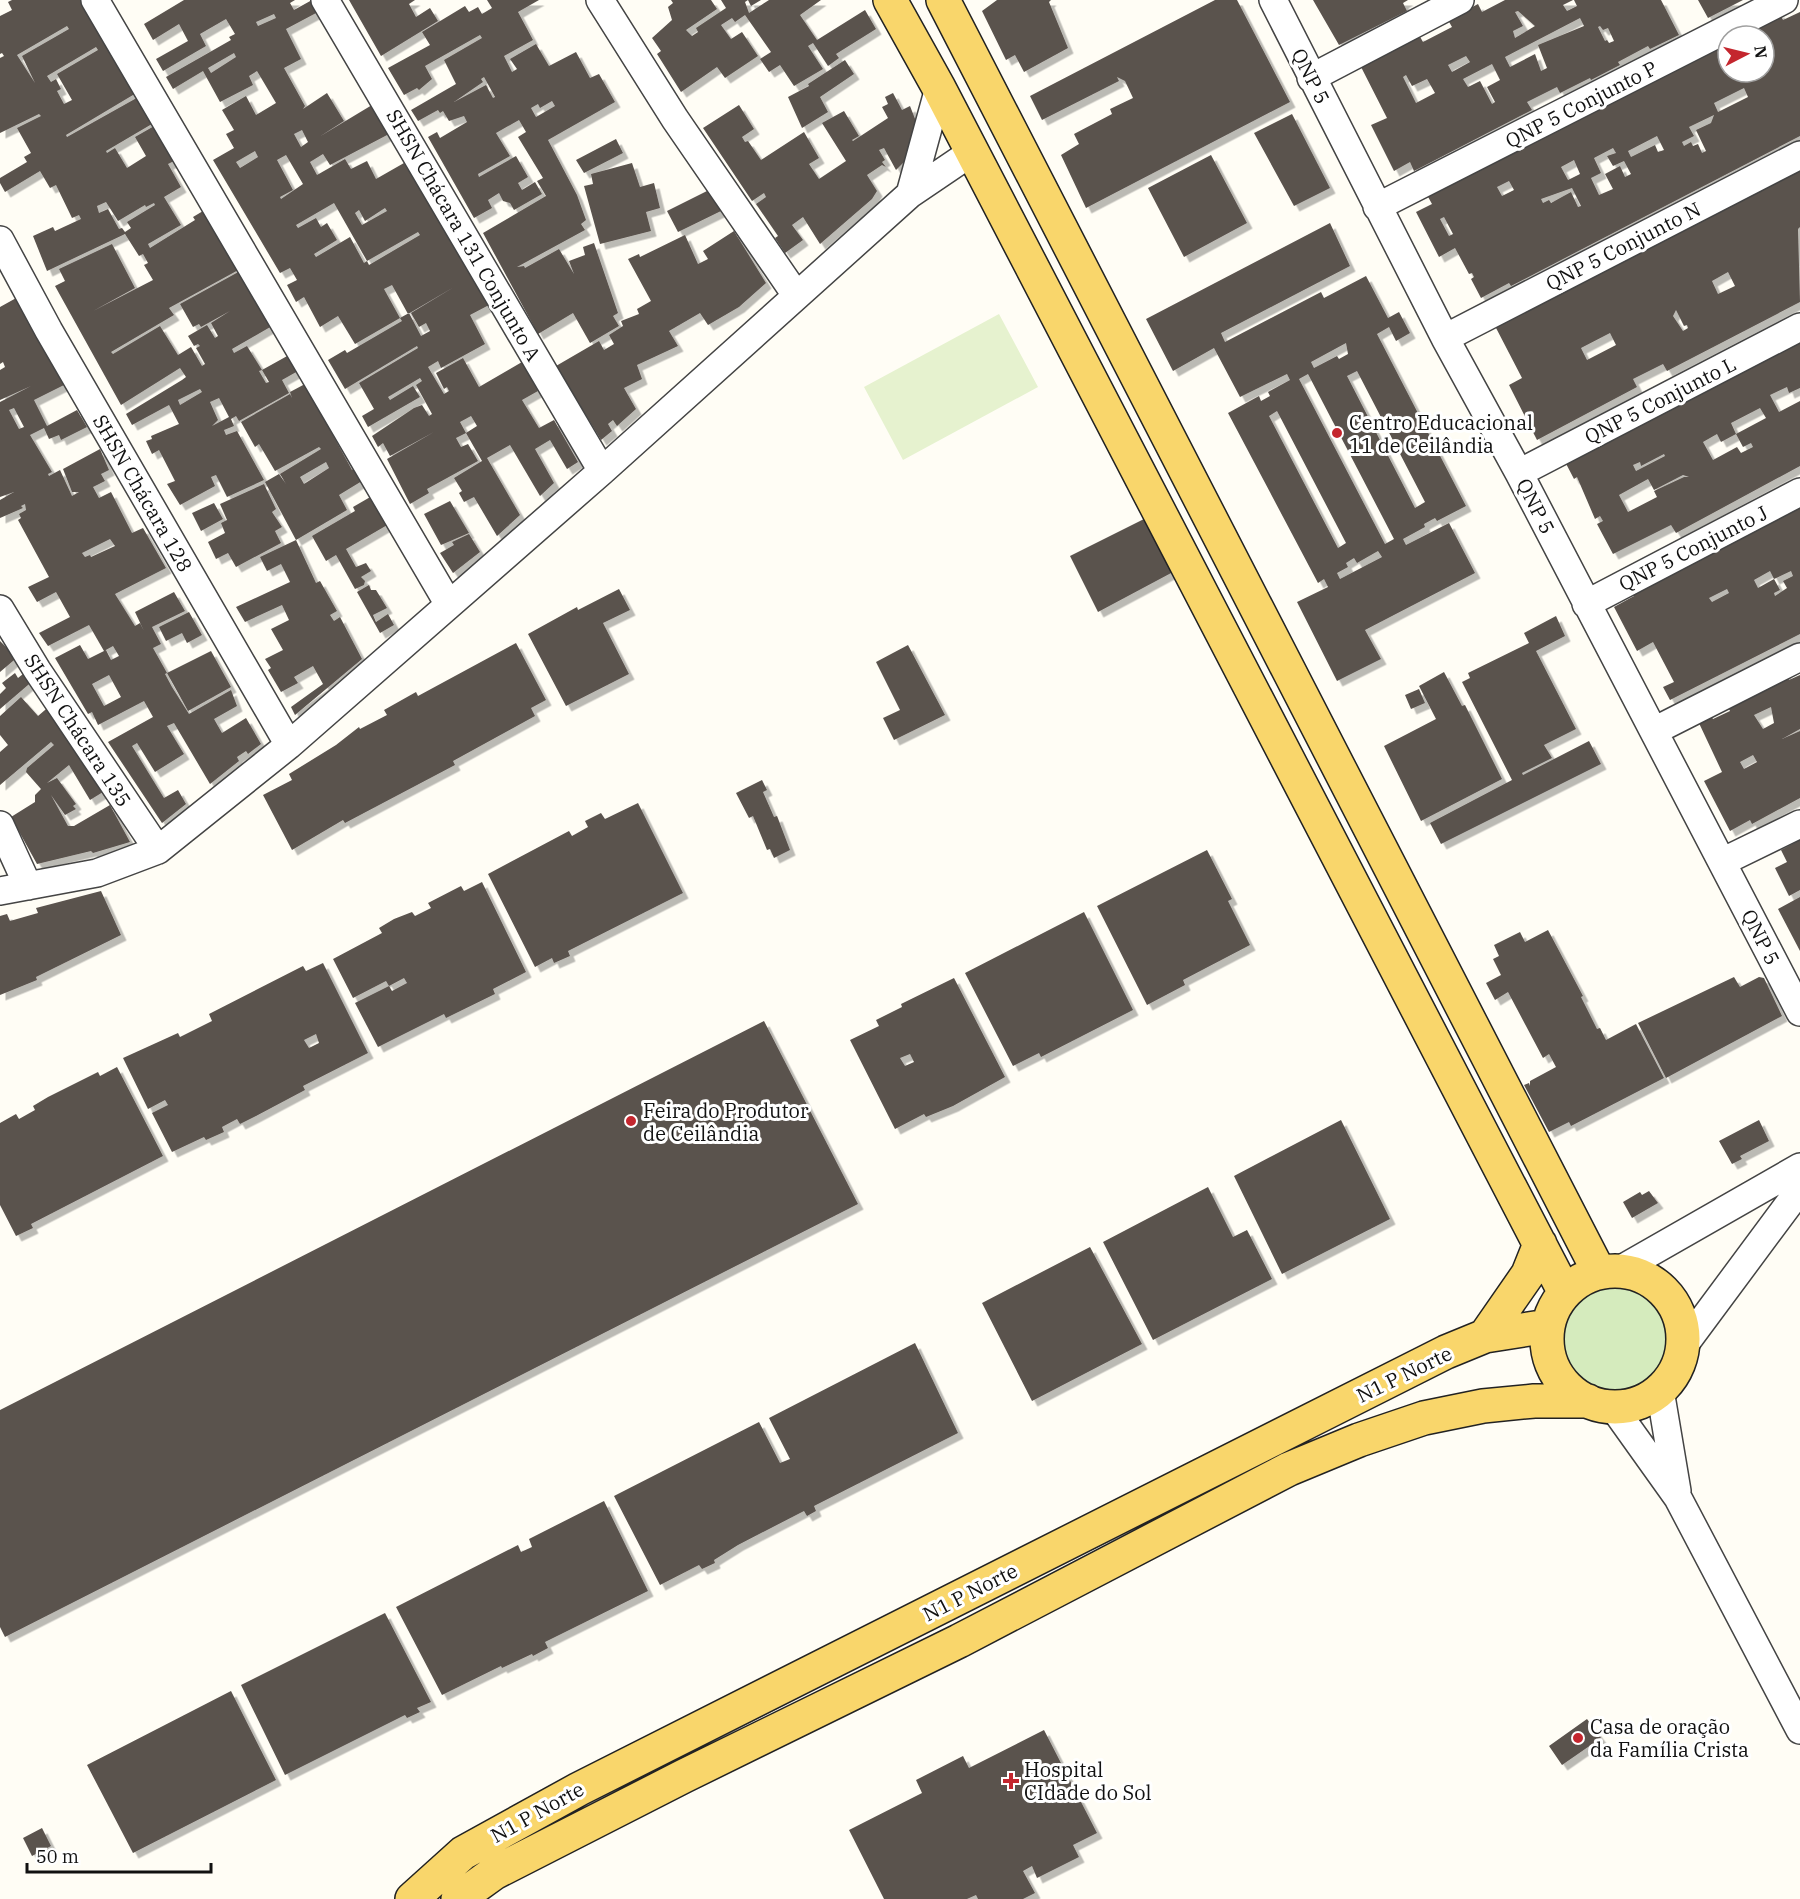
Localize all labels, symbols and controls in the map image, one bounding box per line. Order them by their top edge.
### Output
north arrow [1716,24,1776,84]
street label: QNP 5 [1286,44,1336,108]
text: N [1750,45,1772,60]
street label: QNP 5 Conjunto P [1500,54,1662,154]
street label: SHSN Chácara 131 Conjunto A [381,104,548,366]
street label: QNP 5 Conjunto N [1541,195,1705,297]
street label: QNP 5 Conjunto L [1580,350,1740,450]
street label: SHSN Chácara 128 [87,409,199,577]
place label: Centro Educacional 11 de Ceilândia [1349,409,1533,459]
marker: Centro Educacional 11 de Ceilândia [1330,426,1344,440]
street label: QNP 5 [1511,474,1561,538]
street label: QNP 5 Conjunto J [1614,499,1772,597]
street label: SHSN Chácara 135 [18,648,138,812]
street label: QNP 5 [1736,905,1786,969]
place label: Feira do Produtor de Ceilândia [643,1097,809,1147]
marker: Feira do Produtor de Ceilândia [624,1114,638,1128]
street label: N1 P Norte [1352,1339,1456,1409]
street label: N1 P Norte [918,1557,1022,1627]
place label: Casa de oração da Família Crista [1590,1713,1749,1763]
marker: Casa de oração da Família Crista [1571,1731,1585,1745]
place label: Hospital CIdade do Sol [1024,1756,1152,1806]
marker: Hospital CIdade do Sol [1002,1772,1020,1790]
street label: N1 P Norte [485,1775,589,1849]
scale bar [27,1836,212,1874]
text: 50 m [36,1845,79,1868]

